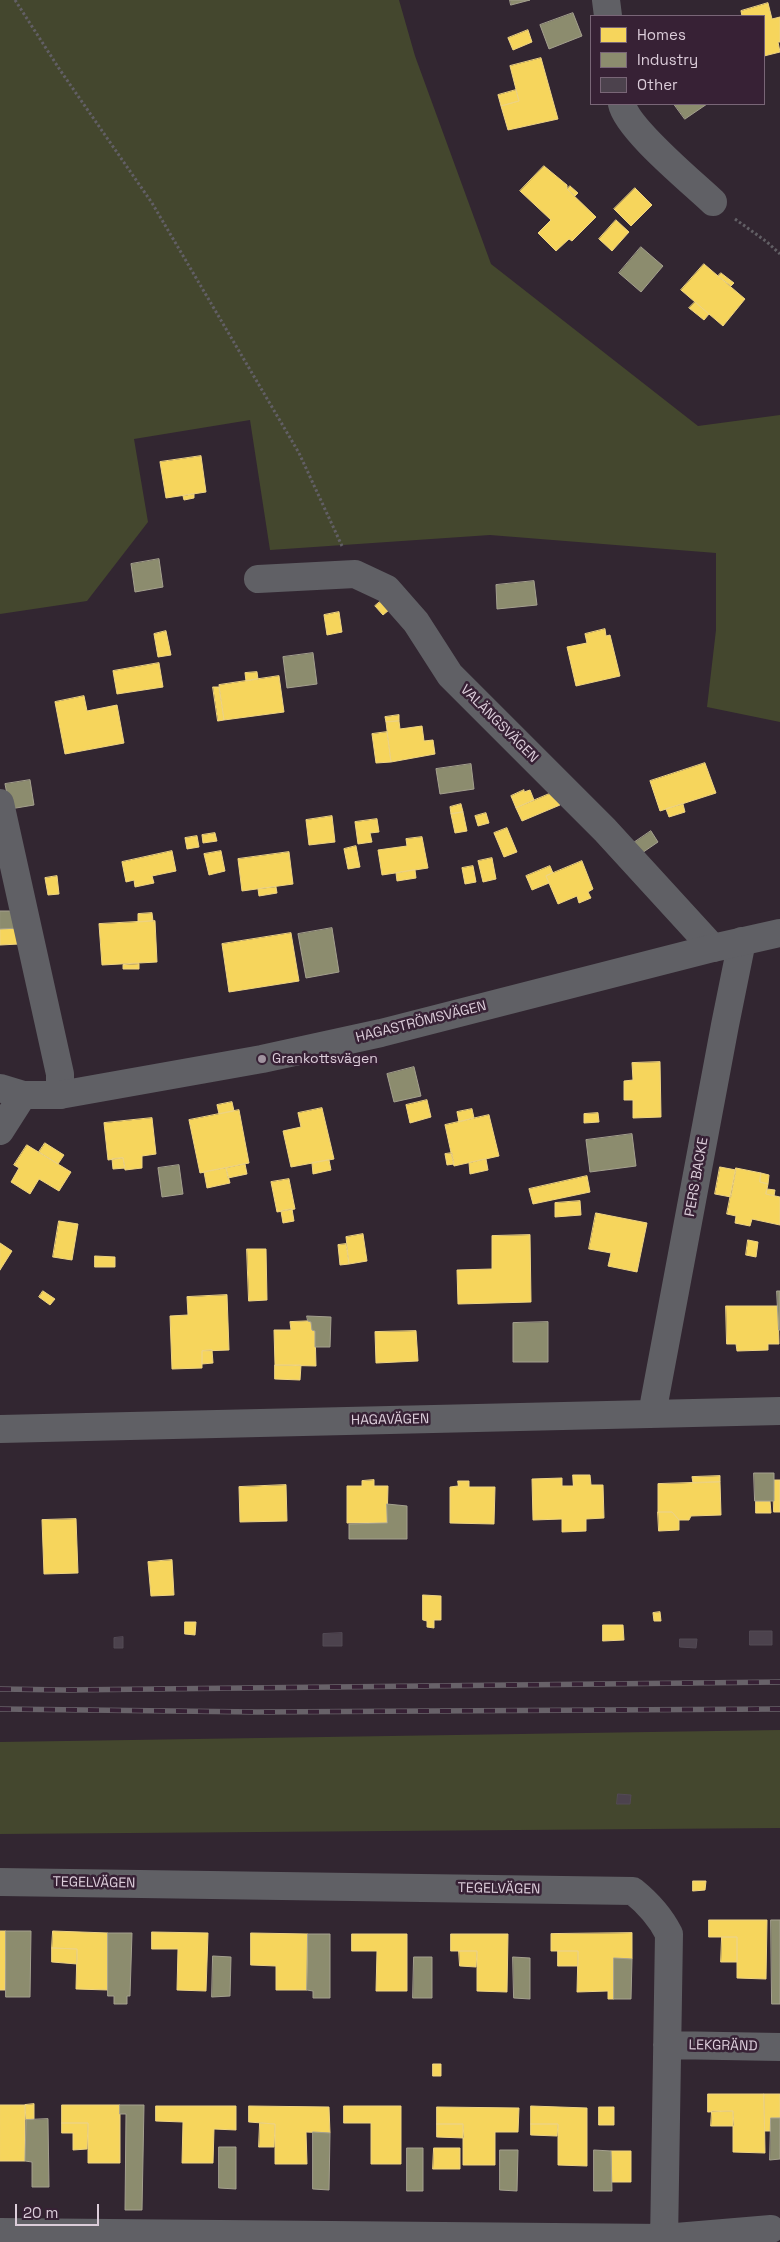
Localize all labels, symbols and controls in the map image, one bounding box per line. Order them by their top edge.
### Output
legend [590,15,765,105]
text: Homes [637,25,686,44]
text: Industry [637,50,698,69]
text: Other [637,75,678,94]
street label: VALÄNGSVÄGEN [457,682,541,766]
street label: HAGASTRÖMSVÄGEN [354,998,488,1046]
place label: Grankottsvägen [272,1051,378,1067]
marker: Grankottsvägen [256,1053,268,1065]
street label: PERS BACKE [682,1136,712,1218]
street label: HAGAVÄGEN [351,1411,429,1429]
street label: TEGELVÄGEN [52,1874,136,1892]
street label: TEGELVÄGEN [457,1880,541,1898]
street label: LEKGRÄND [688,2037,758,2055]
scale bar [18,2194,101,2226]
text: 20 m [23,2203,58,2222]

